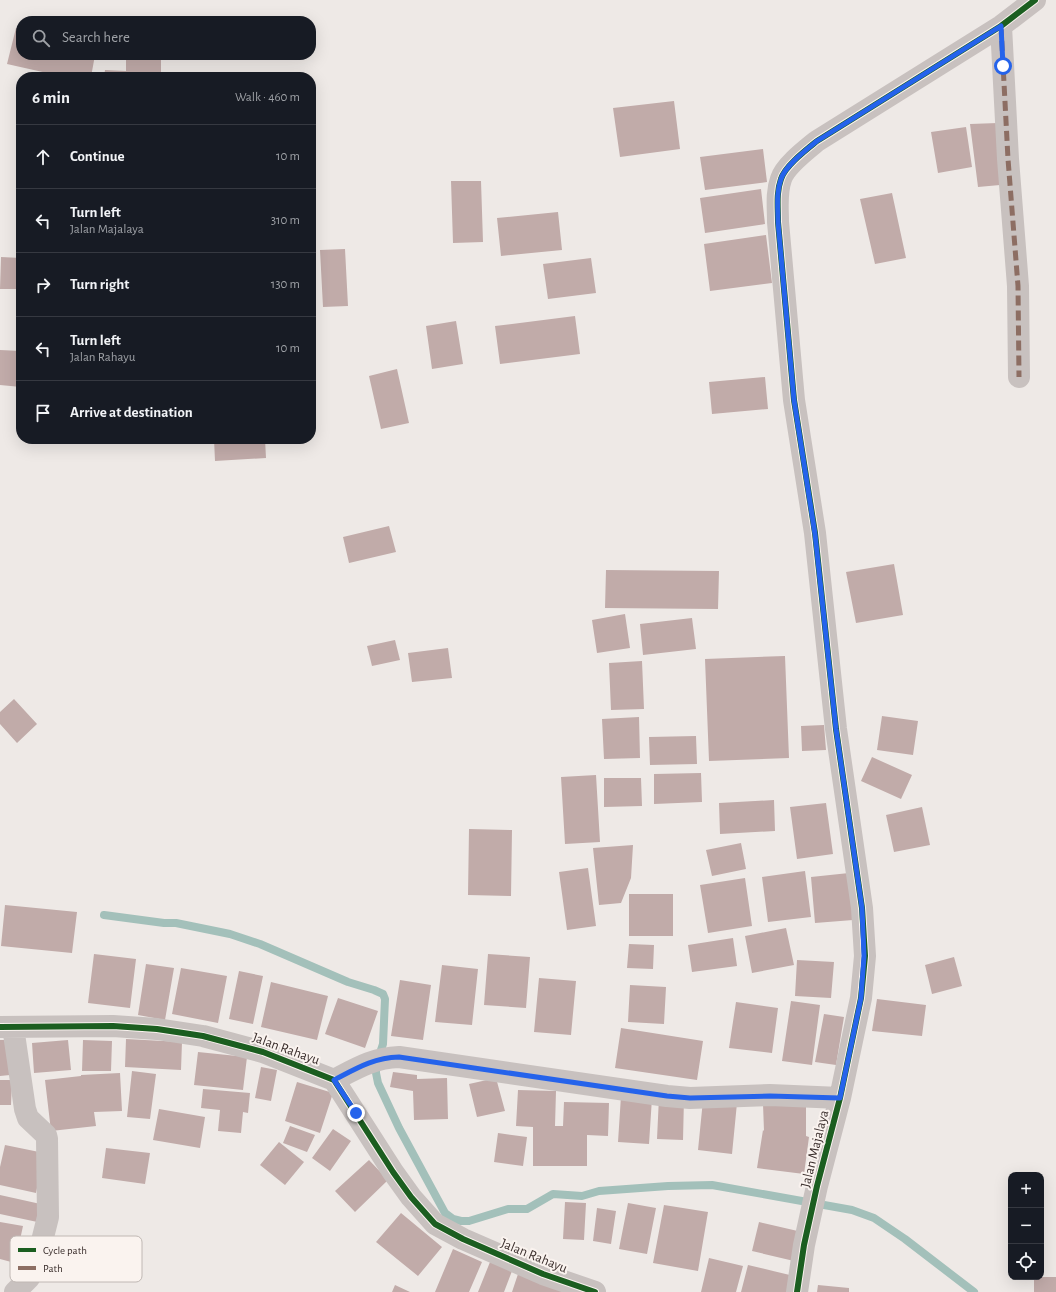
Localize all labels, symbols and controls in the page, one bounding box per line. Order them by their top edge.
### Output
search box [16,16,316,60]
icon: search [30,27,52,49]
text: Search here [62,30,130,45]
route start [994,57,1012,75]
text: 6 min [32,89,70,106]
text: Walk · 460 m [235,91,300,104]
icon: ahead [32,146,54,168]
text: Continue [70,149,125,164]
text: 10 m [276,150,300,163]
text: Turn left [70,205,121,220]
icon: left [32,210,54,232]
text: 310 m [271,214,300,227]
text: Jalan Majalaya [70,223,144,236]
icon: right [32,274,54,296]
text: Turn right [70,277,129,292]
text: 130 m [271,278,300,291]
text: Turn left [70,333,121,348]
icon: left [32,338,54,360]
text: 10 m [276,342,300,355]
text: Jalan Rahayu [70,351,135,364]
icon: arrive [32,402,54,424]
text: Arrive at destination [70,405,193,420]
street label: Jalan Rahayu [250,1030,322,1068]
route end [347,1104,365,1122]
street label: Jalan Majalaya [799,1108,832,1189]
map controls [1008,1172,1044,1280]
button: + [1008,1172,1044,1208]
button: − [1008,1208,1044,1244]
legend [10,1236,142,1282]
street label: Jalan Rahayu [499,1236,569,1276]
button: locate [1008,1244,1044,1280]
text: Cycle path [43,1245,87,1256]
text: Path [43,1263,63,1274]

